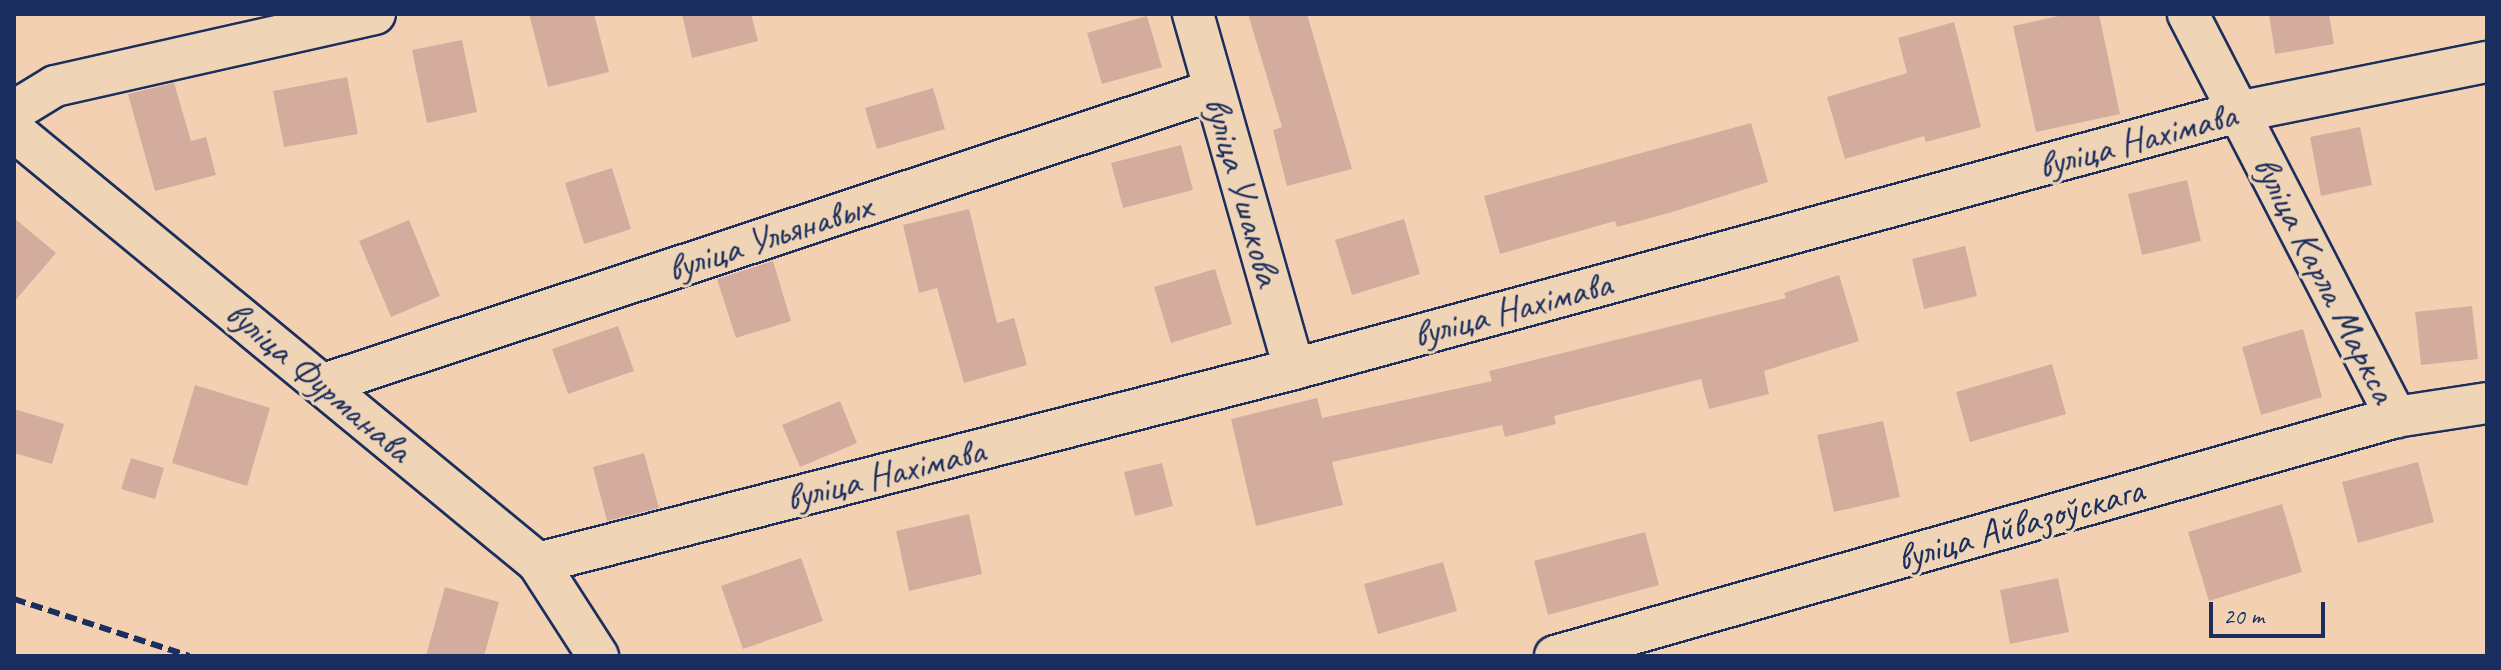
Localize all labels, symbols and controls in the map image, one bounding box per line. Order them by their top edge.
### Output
street label: вуліца Ушакова [1194,91,1292,291]
street label: вуліца Нахімава [2032,91,2242,189]
street label: вуліца Карла Маркса [2244,149,2406,409]
street label: вуліца Ульянавых [661,182,877,292]
street label: вуліца Нахімава [1407,260,1617,358]
street label: вуліца Фурманава [216,289,422,473]
street label: вуліца Нахімава [780,427,990,521]
street label: вуліца Айвазоўскага [1891,467,2149,581]
scale bar [2213,586,2329,636]
text: 20 m [2223,601,2264,631]

